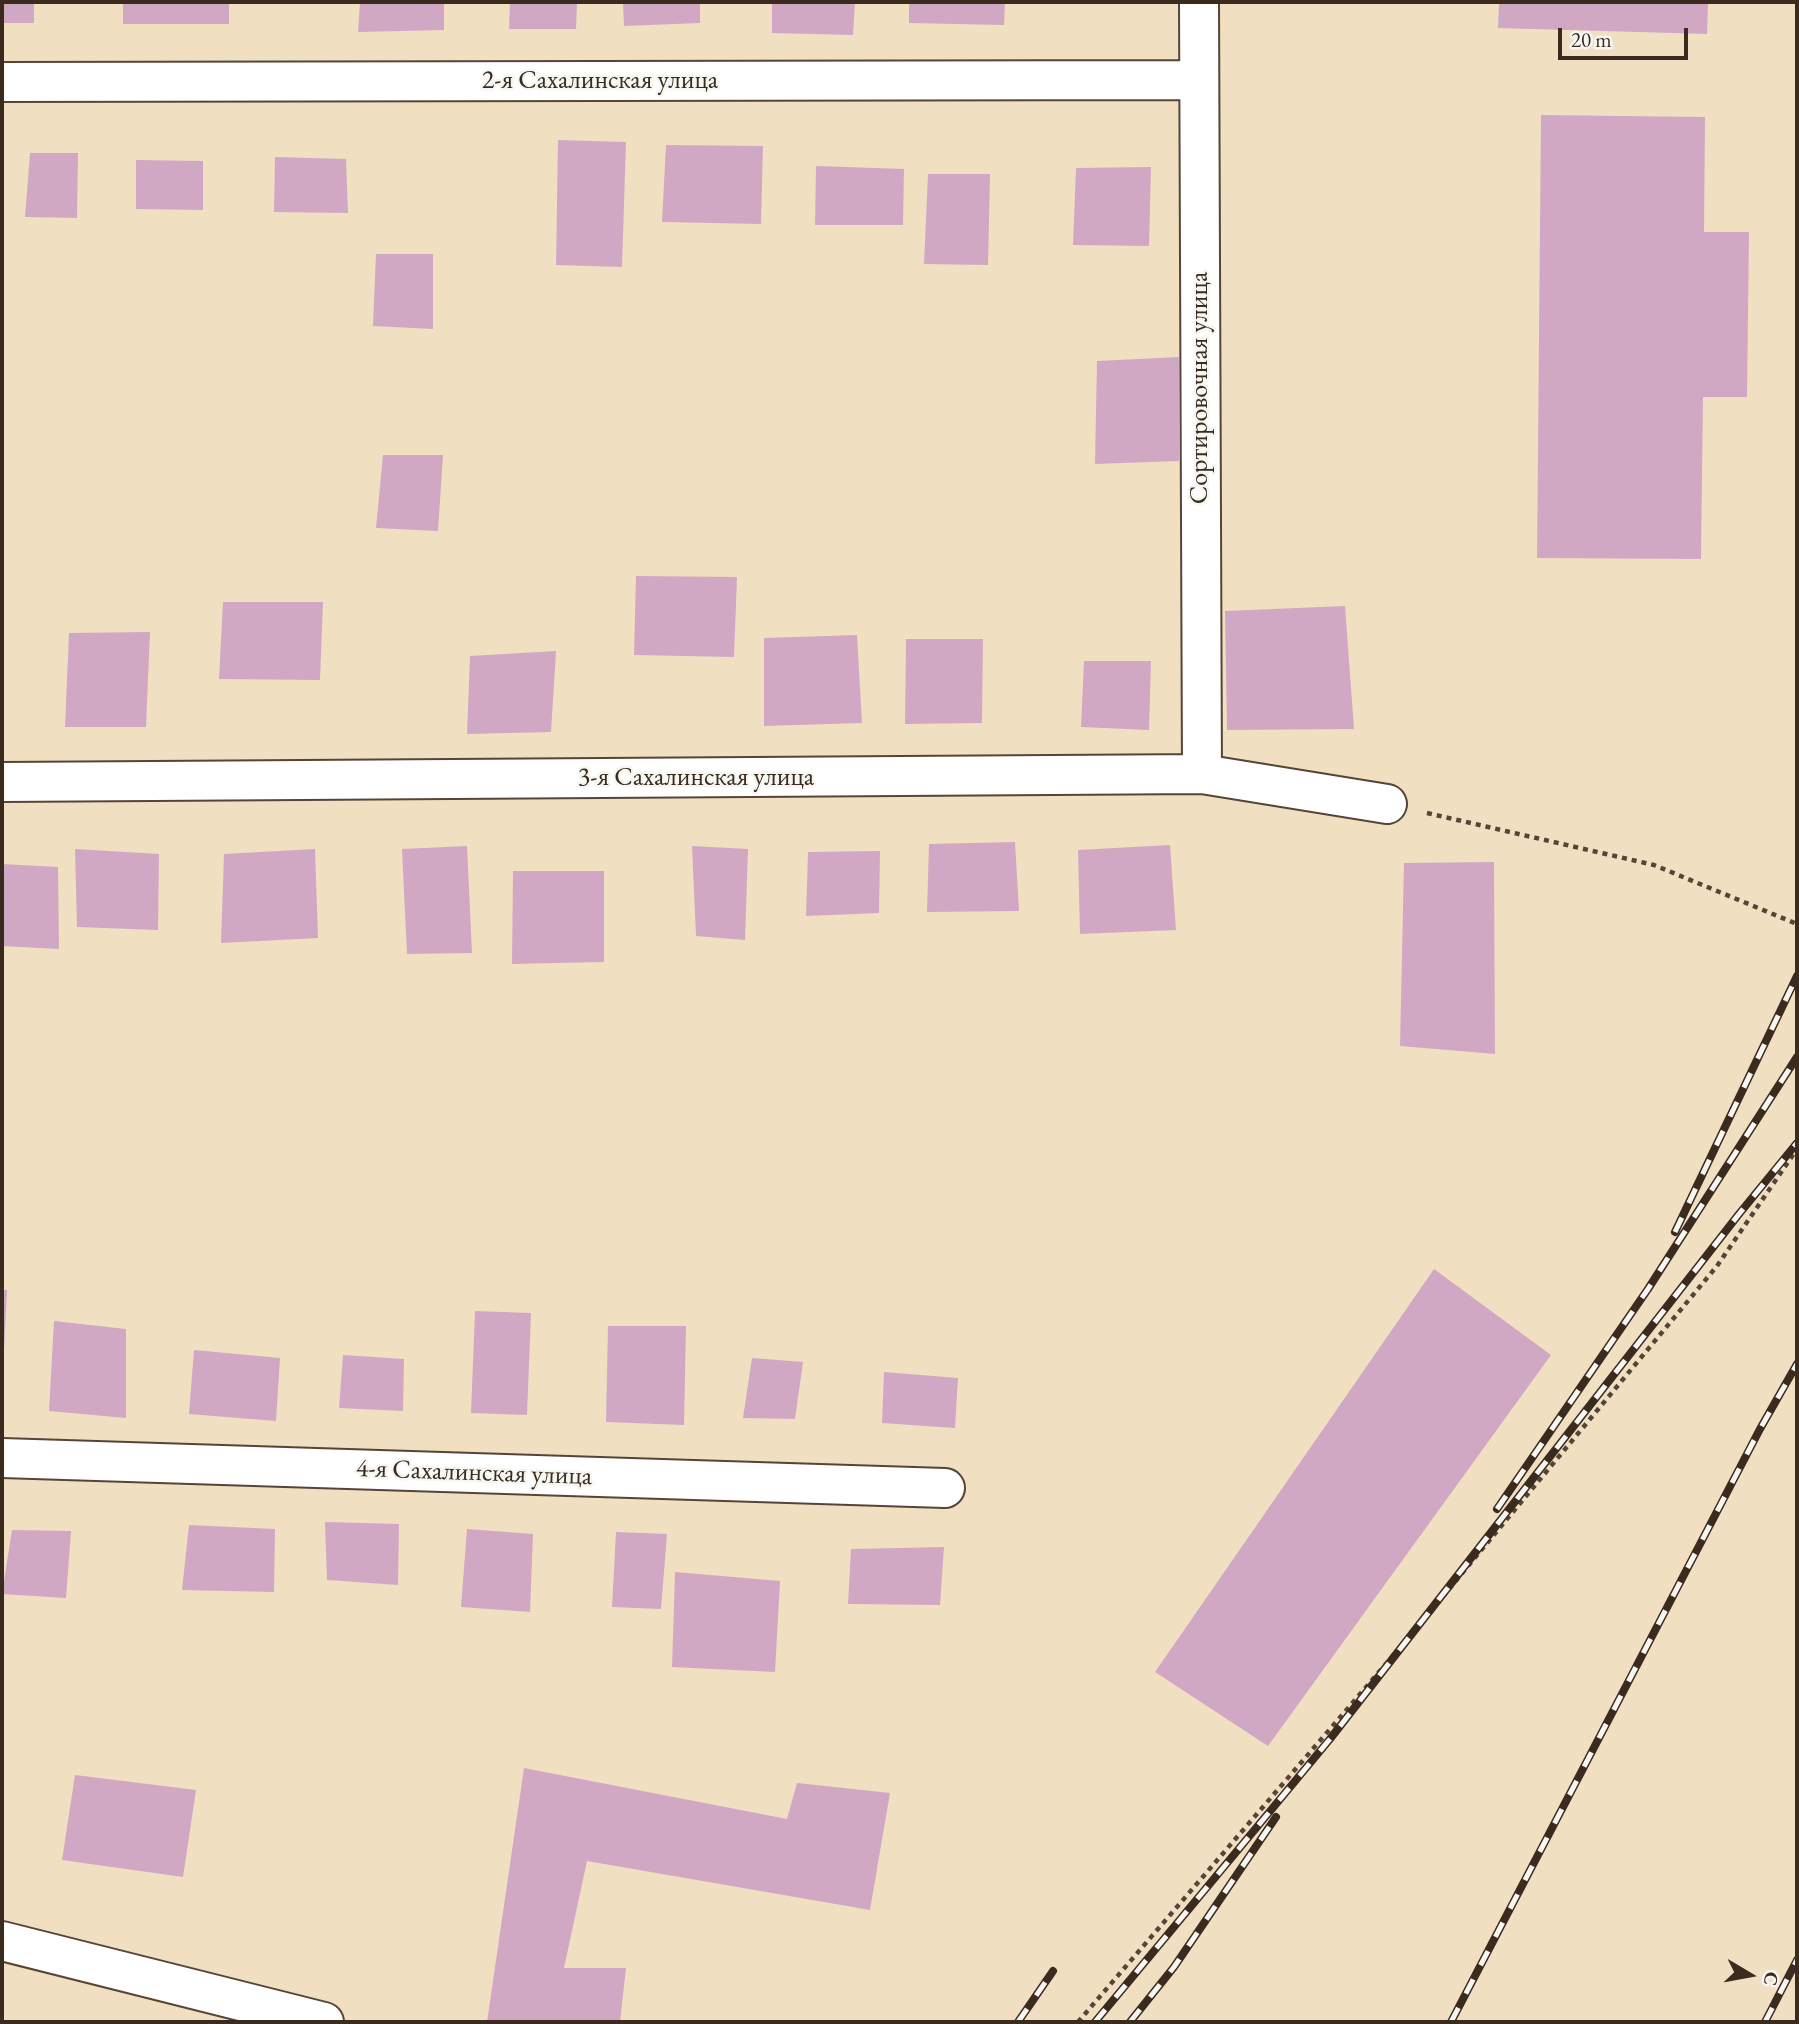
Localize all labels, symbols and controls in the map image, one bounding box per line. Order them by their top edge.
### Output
scale bar [1561,14,1690,58]
text: 20 m [1571,26,1612,53]
street label: 2-я Сахалинская улица [482,65,718,97]
street label: Сортировочная улица [1184,272,1216,504]
street label: 3-я Сахалинская улица [578,762,814,794]
street label: 4-я Сахалинская улица [355,1453,593,1493]
north arrow [1715,1940,1785,2010]
text: С [1758,1970,1785,1988]

